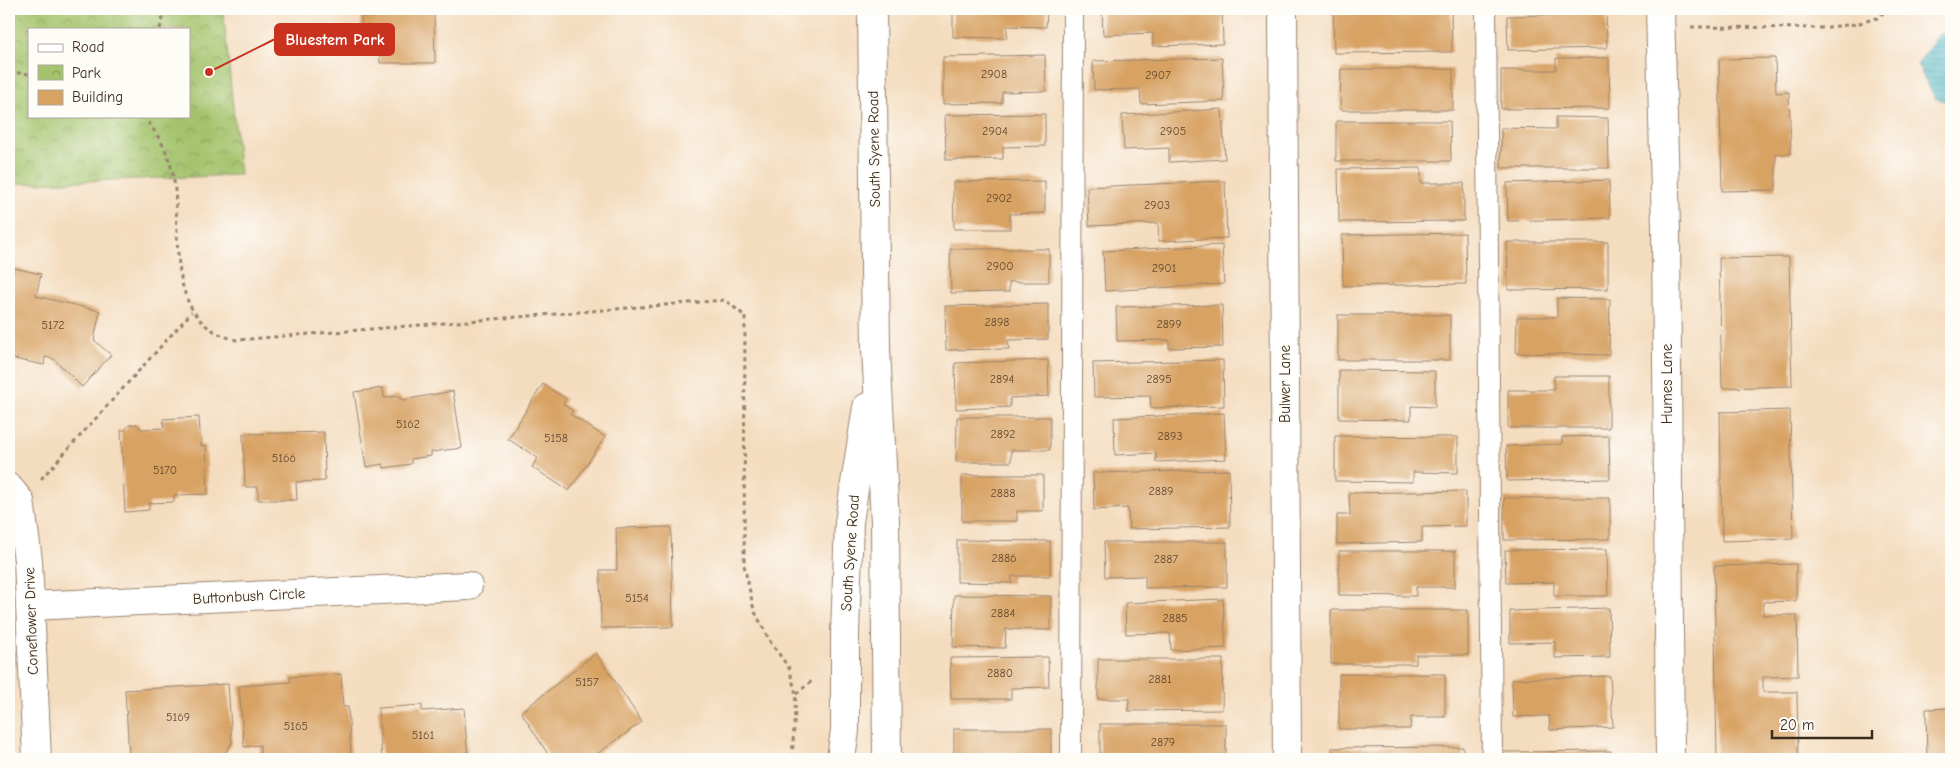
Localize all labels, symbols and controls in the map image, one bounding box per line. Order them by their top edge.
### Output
callout: Bluestem Park [275,24,394,55]
legend [28,28,190,118]
text: Bluestem Park [286,31,385,49]
text: Road [72,38,104,56]
text: Park [72,64,101,82]
house number: 2908 [981,67,1007,81]
house number: 2907 [1145,68,1171,82]
text: Building [72,88,123,106]
street label: South Syene Road [864,91,884,207]
house number: 2904 [982,124,1008,138]
house number: 2905 [1160,124,1186,138]
house number: 2902 [986,191,1012,205]
house number: 2903 [1144,198,1170,212]
house number: 2900 [986,259,1014,273]
house number: 2901 [1152,261,1177,275]
house number: 2898 [984,315,1010,329]
house number: 2899 [1156,317,1182,331]
house number: 5172 [41,318,65,332]
street label: Humes Lane [1658,343,1676,424]
street label: Bulwer Lane [1276,344,1294,423]
house number: 2894 [990,372,1015,386]
house number: 2895 [1146,372,1172,386]
house number: 5162 [396,417,420,431]
house number: 2892 [990,427,1016,441]
house number: 2893 [1158,429,1182,443]
house number: 5158 [544,431,568,445]
house number: 5166 [272,451,296,465]
house number: 5170 [153,463,177,477]
house number: 2889 [1148,484,1174,498]
house number: 2888 [991,486,1015,500]
street label: South Syene Road [837,494,863,612]
house number: 2886 [991,551,1017,565]
house number: 2887 [1154,552,1178,566]
street label: Coneflower Drive [20,566,42,675]
street label: Buttonbush Circle [192,584,306,608]
house number: 5154 [625,591,649,605]
house number: 2884 [991,606,1015,620]
house number: 2885 [1162,611,1188,625]
house number: 2880 [987,666,1013,680]
house number: 2881 [1148,672,1172,686]
house number: 5157 [575,675,599,689]
scale bar [1772,708,1872,740]
house number: 5169 [166,710,190,724]
text: 20 m [1780,716,1814,734]
house number: 5165 [284,719,308,733]
house number: 5161 [412,728,435,742]
house number: 2879 [1151,735,1175,749]

